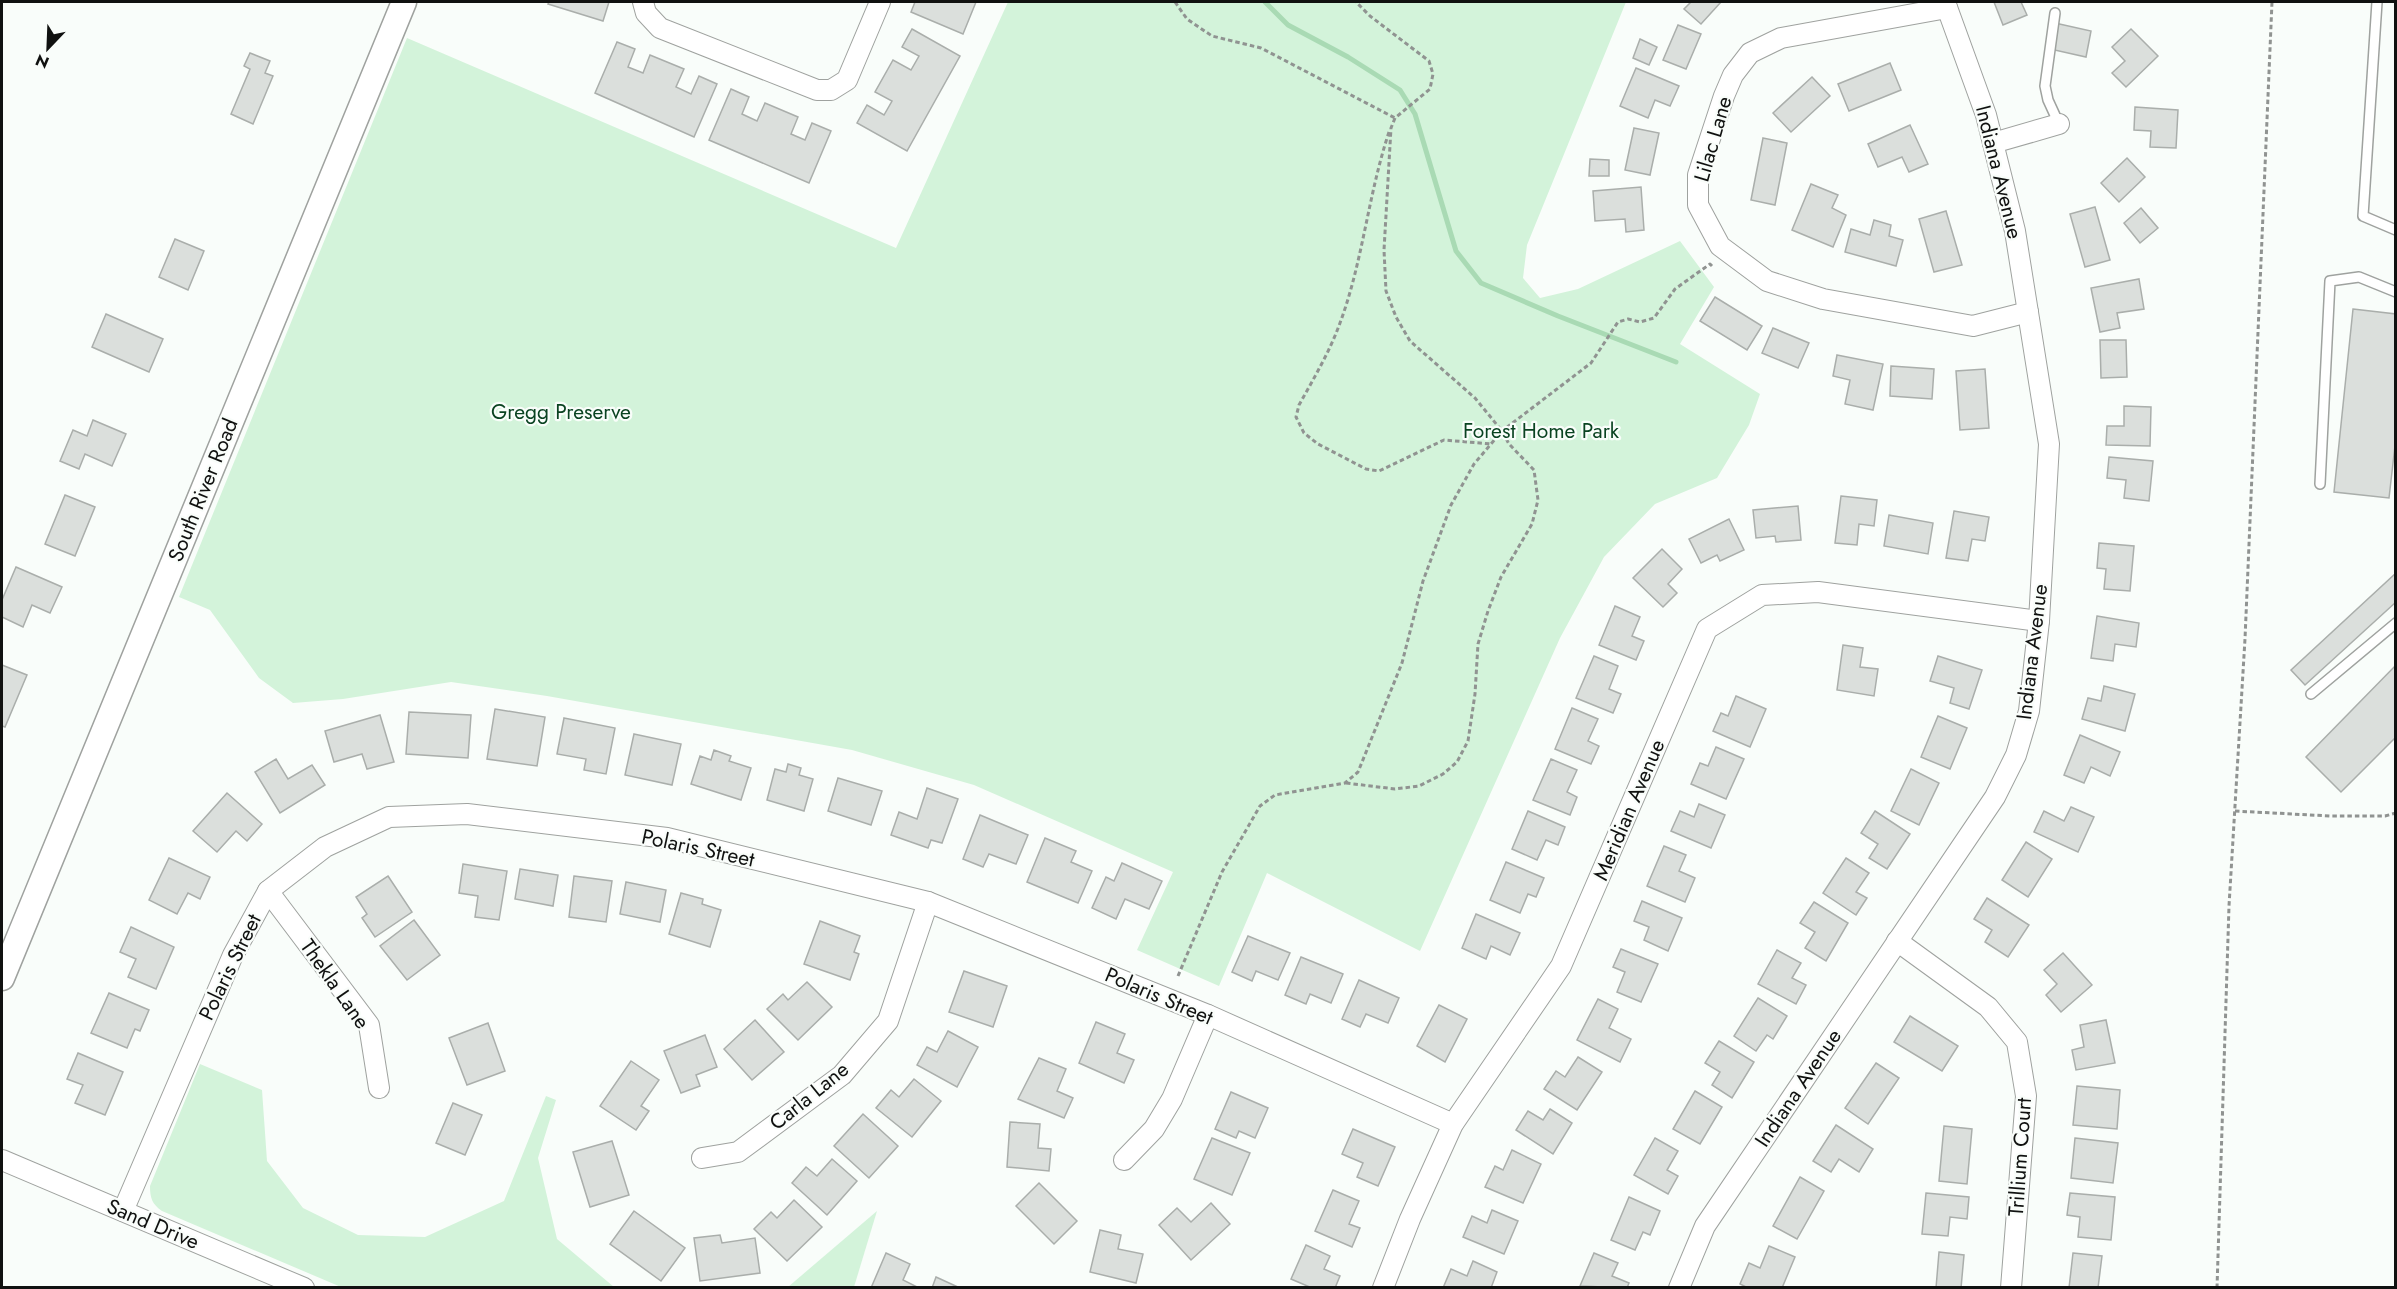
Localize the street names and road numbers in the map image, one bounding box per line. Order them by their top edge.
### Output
street label: Lilac Lane [1687,93,1740,185]
street label: Indiana Avenue [1968,102,2030,242]
street label: South River Road [161,414,245,566]
street label: Indiana Avenue [2009,582,2055,722]
street label: Meridian Avenue [1586,735,1672,885]
street label: Polaris Street [639,821,757,875]
street label: Polaris Street [191,909,269,1025]
street label: Thekla Lane [293,933,377,1035]
street label: Polaris Street [1100,960,1218,1032]
street label: Indiana Avenue [1747,1023,1849,1153]
street label: Carla Lane [763,1055,855,1137]
street label: Trillium Court [2001,1097,2039,1217]
street label: Sand Drive [102,1191,204,1257]

